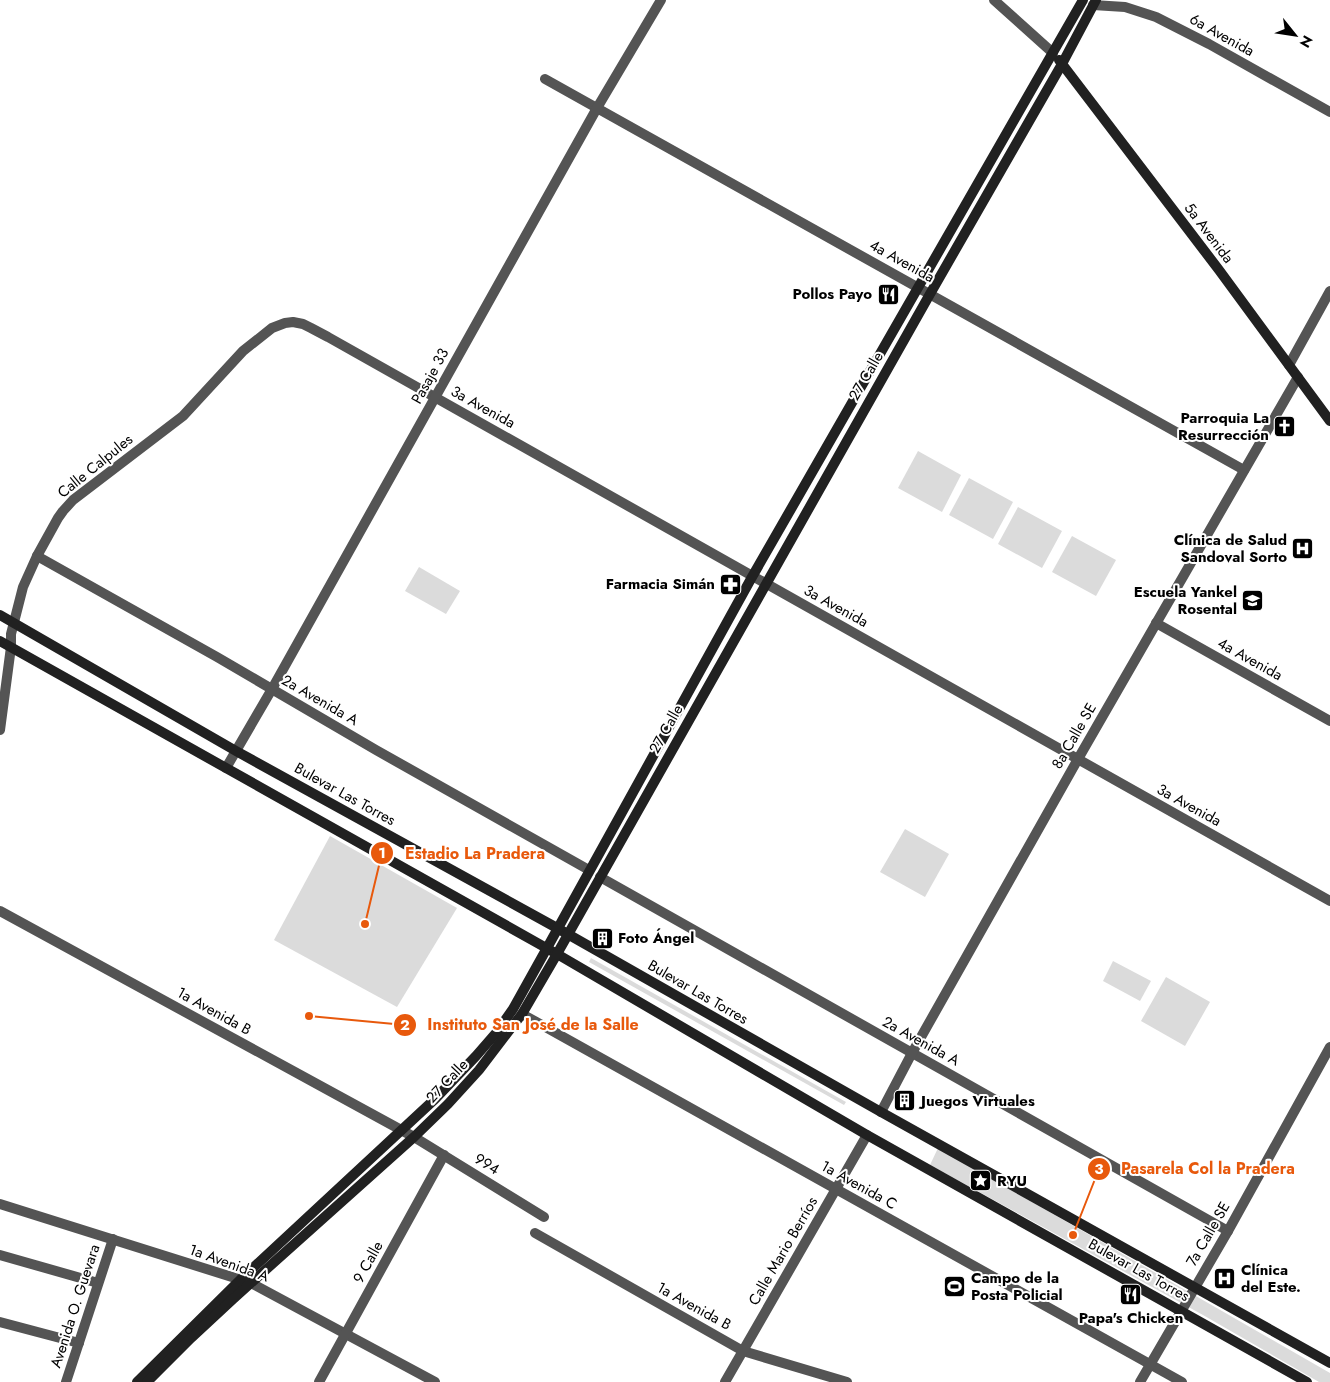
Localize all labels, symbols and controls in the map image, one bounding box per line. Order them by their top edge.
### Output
street label: 6a Avenida [1186,8,1258,62]
north arrow [1270,10,1320,60]
text: N [1295,32,1318,51]
street label: 5a Avenida [1179,198,1239,268]
street label: 4a Avenida [866,234,938,288]
restaurant icon: Pollos Payo [876,282,900,306]
place label: Pollos Payo [793,283,872,305]
street label: Pasaje 33 [406,344,454,408]
street label: 27 Calle [843,347,889,404]
street label: 3a Avenida [447,380,519,434]
place label: Parroquia La Resurrección [1178,407,1269,446]
church icon: Parroquia La Resurrección [1273,415,1297,439]
street label: Calle Calpules [53,429,137,503]
place label: Clínica de Salud Sandoval Sorto [1174,529,1287,568]
hospital icon: Clínica de Salud Sandoval Sorto [1291,537,1315,561]
pharmacy icon: Farmacia Simán [719,572,743,596]
place label: Farmacia Simán [606,573,715,595]
street label: 3a Avenida [800,579,872,633]
place label: Escuela Yankel Rosental [1134,581,1237,620]
school or university icon: Escuela Yankel Rosental [1241,589,1265,613]
street label: 4a Avenida [1214,632,1286,686]
street label: 2a Avenida A [277,669,363,731]
street label: 8a Calle SE [1046,699,1102,773]
street label: 27 Calle [644,700,689,758]
street label: Bulevar Las Torres [290,757,400,831]
street label: 3a Avenida [1153,778,1225,832]
callout: Estadio La Pradera [370,837,555,868]
text: 1 [378,842,386,864]
text: Estadio La Pradera [405,842,545,865]
building icon: Foto Ángel [590,926,614,950]
place label: Foto Ángel [618,927,694,949]
street label: Bulevar Las Torres [644,954,752,1030]
street label: 1a Avenida B [173,981,255,1041]
callout: Instituto San José de la Salle [392,1009,649,1040]
street label: 2a Avenida A [878,1011,964,1071]
text: Instituto San José de la Salle [427,1013,639,1036]
text: 2 [400,1014,410,1036]
street label: 27 Calle [421,1054,473,1108]
building icon: Juegos Virtuales [893,1089,917,1113]
place label: Juegos Virtuales [918,1090,1035,1112]
street label: 994 [470,1148,504,1180]
callout: Pasarela Col la Pradera [1086,1153,1305,1184]
street label: 1a Avenida C [817,1155,901,1215]
text: Pasarela Col la Pradera [1121,1157,1295,1180]
text: 3 [1094,1158,1104,1180]
place icon: RYU [969,1169,993,1193]
place label: RYU [997,1170,1027,1192]
street label: Calle Mario Berríos [743,1193,823,1309]
street label: 7a Calle SE [1181,1198,1235,1270]
street label: Bulevar Las Torres [1084,1233,1194,1307]
street label: 9 Calle [347,1237,389,1287]
street label: 1a Avenida A [186,1238,272,1288]
street label: Avenida O. Guevara [45,1241,105,1371]
place label: Clínica del Este. [1241,1259,1301,1298]
place label: Campo de la Posta Policial [971,1267,1063,1306]
hospital icon: Clínica del Este. [1213,1267,1237,1291]
sports icon: Campo de la Posta Policial [943,1275,967,1299]
street label: 1a Avenida B [653,1276,735,1336]
restaurant icon: Papa's Chicken [1119,1283,1143,1307]
place label: Papa's Chicken [1079,1307,1183,1329]

